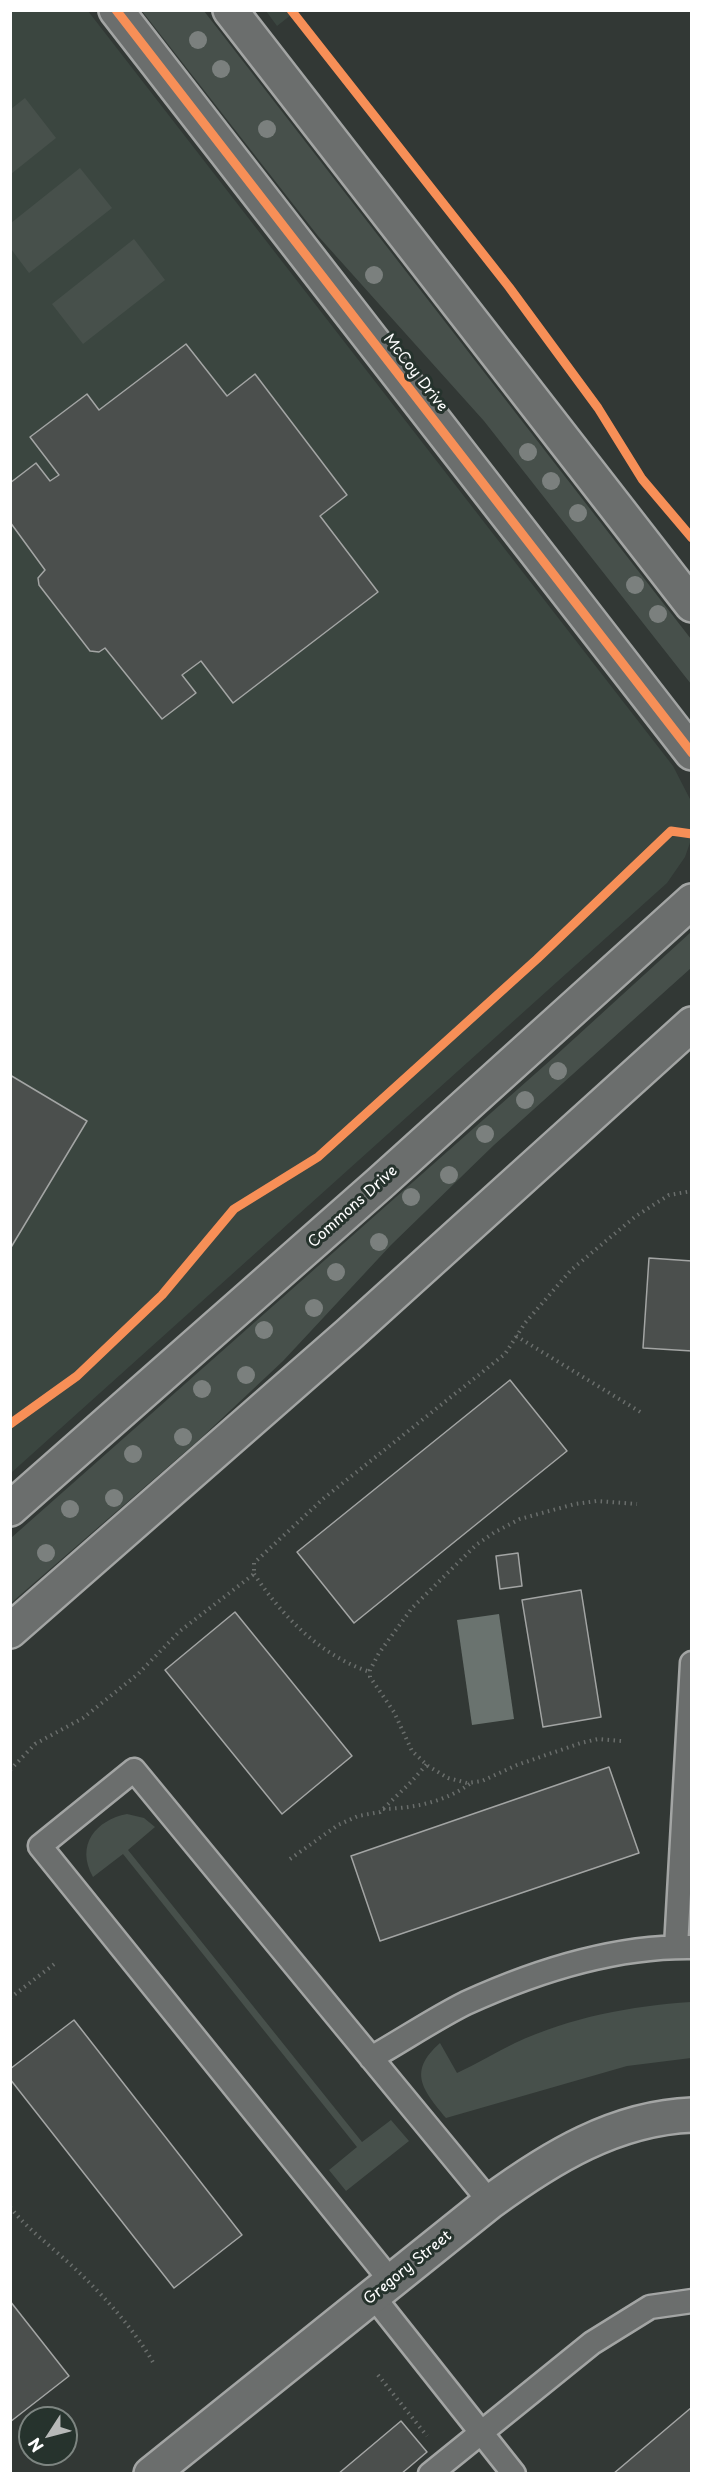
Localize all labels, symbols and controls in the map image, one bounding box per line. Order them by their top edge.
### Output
street label: McCoy Drive [379,331,451,415]
street label: Commons Drive [305,1162,401,1252]
street label: Gregory Street [360,2227,456,2309]
north arrow [18,2406,78,2466]
text: N [22,2433,48,2458]

